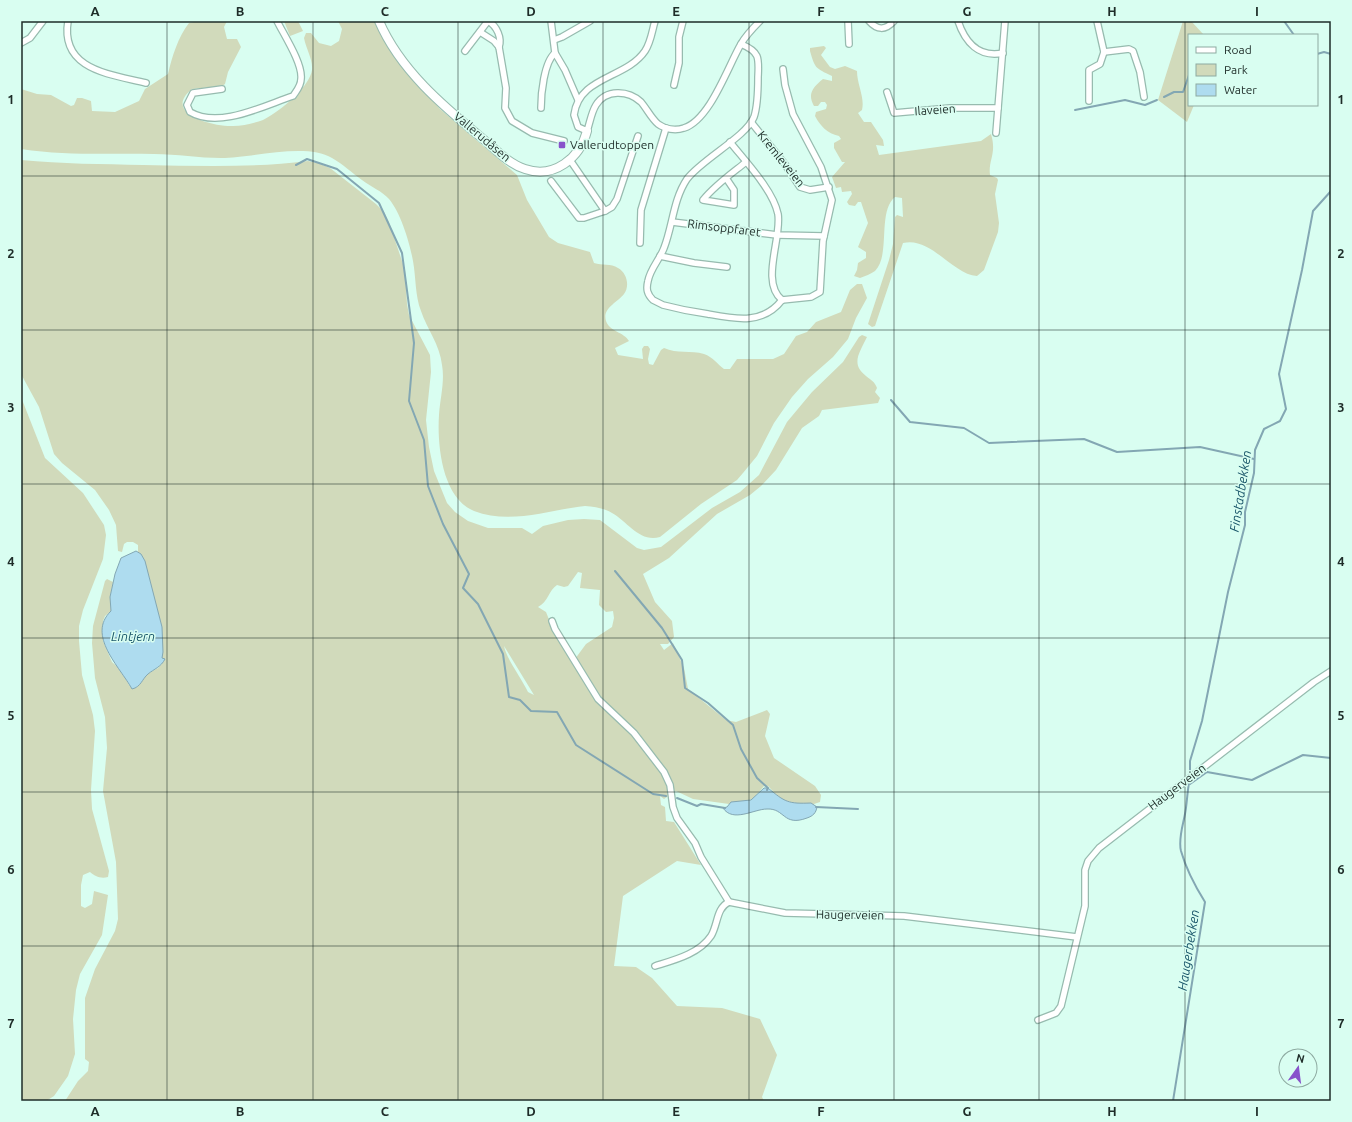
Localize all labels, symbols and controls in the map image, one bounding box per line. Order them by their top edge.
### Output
text: A [90,4,100,18]
text: B [236,4,245,18]
text: C [381,4,390,18]
text: D [526,4,536,18]
text: E [672,4,680,18]
text: F [817,4,825,18]
text: G [963,4,972,18]
text: H [1107,4,1117,18]
text: I [1255,4,1259,18]
legend [1188,34,1318,106]
text: Road [1224,43,1252,56]
text: Park [1224,63,1248,76]
text: Water [1224,83,1257,96]
text: 1 [7,92,15,106]
text: 1 [1337,92,1345,106]
street label: Ilaveien [914,102,956,117]
street label: Vallerudåsen [451,109,513,164]
street label: Kremleveien [755,128,808,189]
place label: Vallerudtoppen [570,138,654,151]
marker: Vallerudtoppen [557,140,567,150]
street label: Rimsoppfaret [687,217,762,238]
text: 2 [7,246,15,260]
text: 2 [1337,246,1345,260]
text: 3 [7,400,15,414]
text: 3 [1337,400,1345,414]
water label: Finstadbekken [1227,449,1253,533]
text: 4 [7,554,15,568]
text: 4 [1337,554,1345,568]
water label: Lintjern [111,629,155,643]
text: 5 [7,708,15,722]
text: 5 [1337,708,1345,722]
street label: Haugerveien [1145,761,1208,812]
text: 6 [7,862,15,876]
text: 6 [1337,862,1345,876]
street label: Haugerveien [816,907,884,922]
water label: Haugerbekken [1175,908,1201,992]
text: 7 [7,1016,15,1030]
text: 7 [1337,1016,1345,1030]
north arrow [1278,1048,1318,1088]
text: N [1295,1051,1306,1065]
text: A [90,1104,100,1118]
text: B [236,1104,245,1118]
text: C [381,1104,390,1118]
text: D [526,1104,536,1118]
text: E [672,1104,680,1118]
text: F [817,1104,825,1118]
text: G [963,1104,972,1118]
text: H [1107,1104,1117,1118]
text: I [1255,1104,1259,1118]

